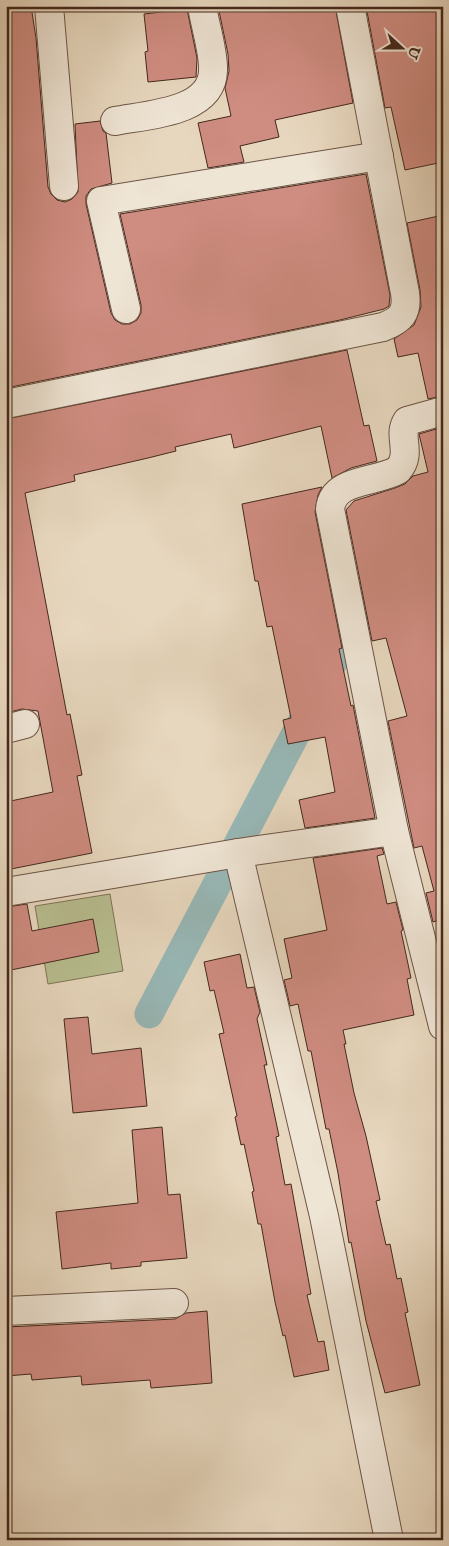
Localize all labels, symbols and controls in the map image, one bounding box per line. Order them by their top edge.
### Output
north arrow [376,22,426,72]
text: U [402,43,424,62]

